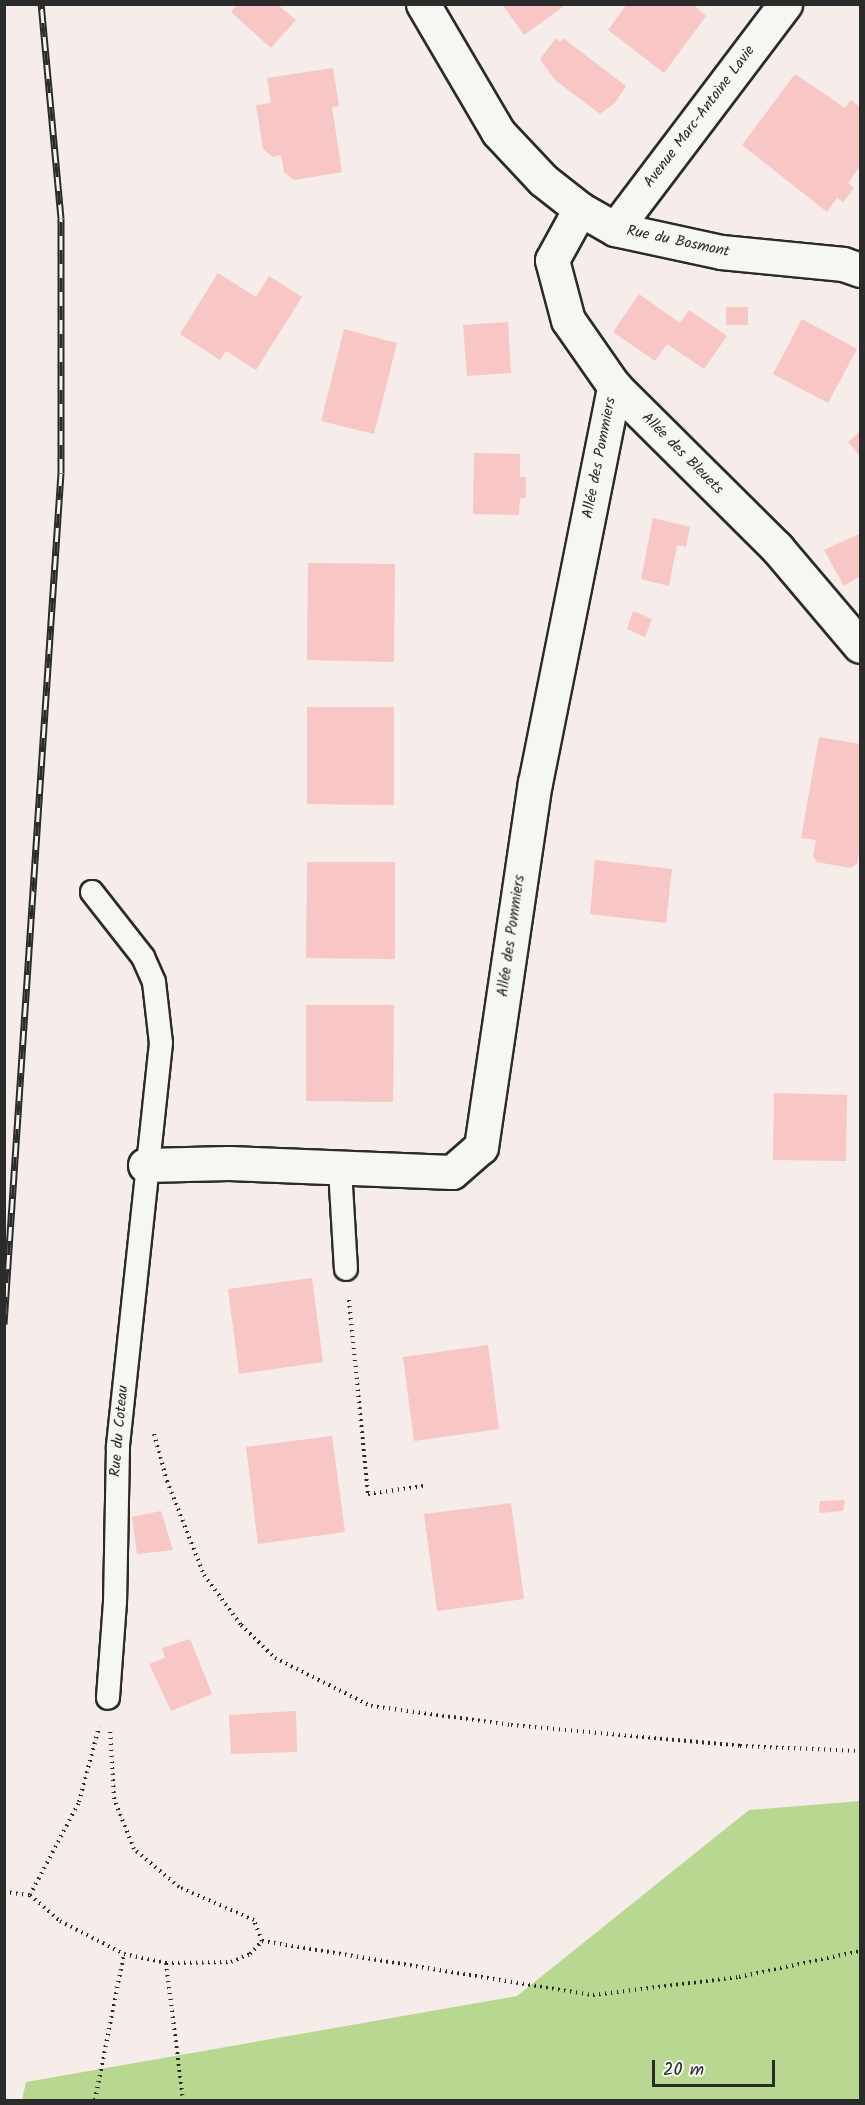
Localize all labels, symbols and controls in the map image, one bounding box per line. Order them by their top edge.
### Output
street label: Avenue Marc-Antoine Lavie [641,42,759,192]
street label: Rue du Bosmont [625,222,731,262]
street label: Allée des Pommiers [579,396,621,520]
street label: Allée des Bleuets [637,409,727,499]
street label: Allée des Pommiers [495,874,529,998]
street label: Rue du Coteau [107,1384,133,1478]
scale bar [655,2048,778,2086]
text: 20 m [663,2056,704,2085]

